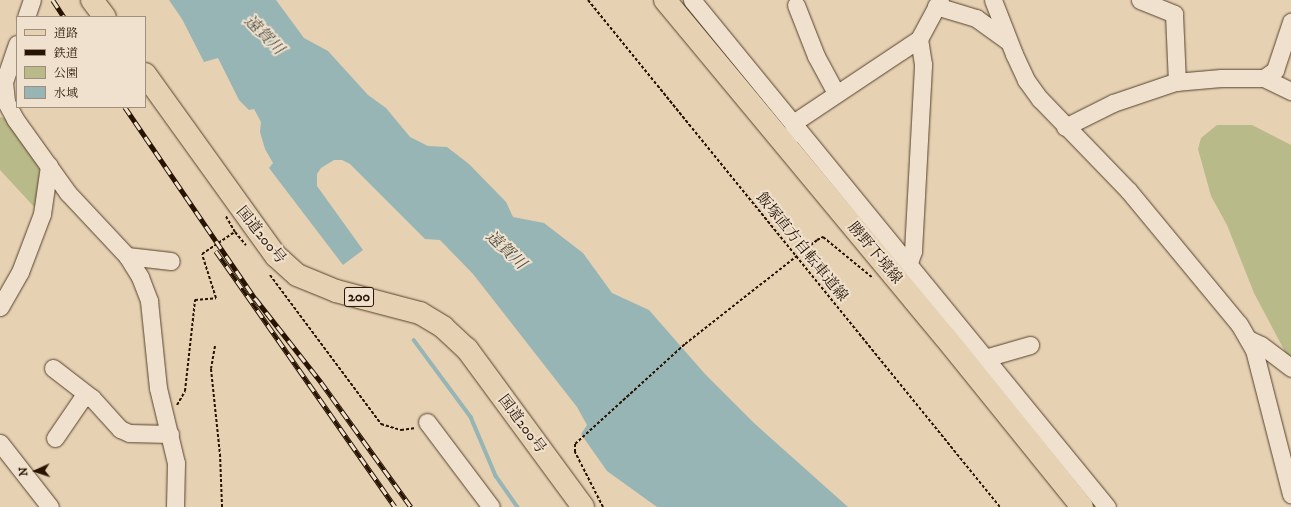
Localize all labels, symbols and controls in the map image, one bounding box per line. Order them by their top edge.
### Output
water label: 遠賀川 [240,11,288,59]
legend [16,16,146,108]
text: 道路 [54,26,78,41]
text: 鉄道 [54,46,78,61]
text: 公園 [54,66,78,81]
text: 水域 [54,86,78,101]
street label: 飯塚直方自転車道線 [753,189,851,305]
street label: 国道200号 [232,203,290,267]
street label: 勝野下境線 [844,218,906,288]
water label: 遠賀川 [482,227,530,273]
road number: 200 [344,285,374,309]
street label: 国道200号 [494,391,550,457]
north arrow [16,451,56,491]
text: N [17,467,31,477]

